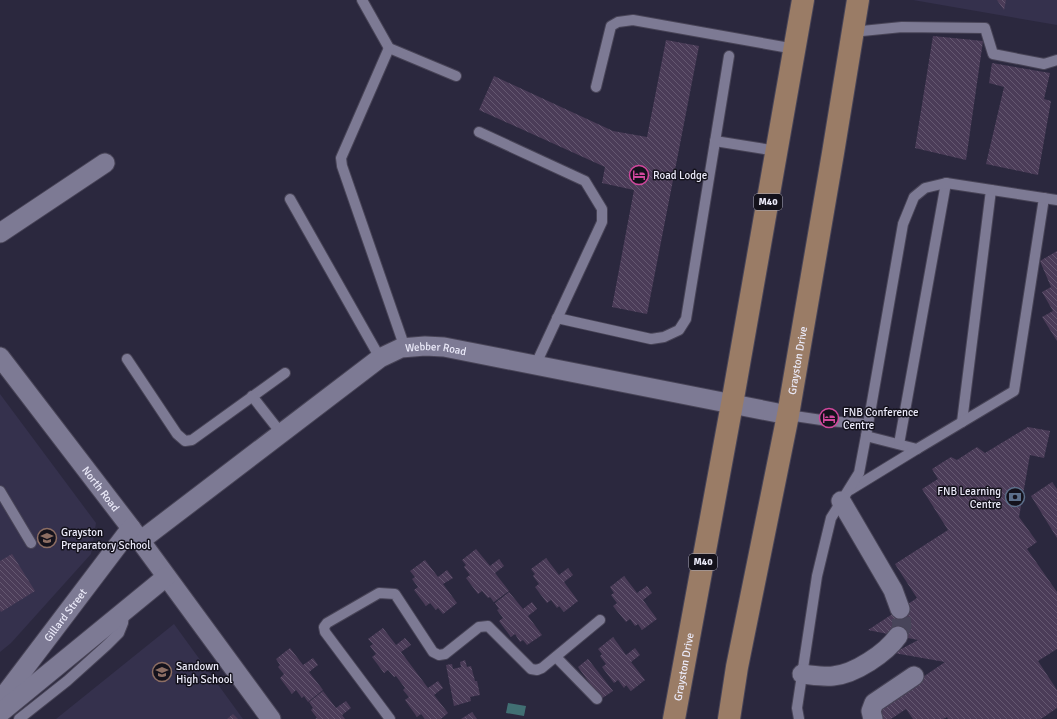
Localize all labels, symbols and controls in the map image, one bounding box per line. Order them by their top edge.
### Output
hotel icon: Road Lodge [628,164,650,186]
place label: Road Lodge [653,169,707,182]
road number: M40 [754,194,782,210]
street label: Grayston Drive [785,325,810,396]
street label: Webber Road [405,339,468,358]
place label: FNB Conference Centre [843,406,919,432]
hotel icon: FNB Conference Centre [818,407,840,429]
street label: North Road [80,464,122,514]
place label: FNB Learning Centre [937,485,1001,511]
bank icon: FNB Learning Centre [1004,486,1026,508]
place label: Grayston Preparatory School [61,526,151,552]
school or university icon: Grayston Preparatory School [36,527,58,549]
road number: M40 [689,554,717,570]
street label: Gillard Street [41,586,89,644]
street label: Grayston Drive [671,632,696,702]
place label: Sandown High School [176,660,233,686]
school or university icon: Sandown High School [151,661,173,683]

